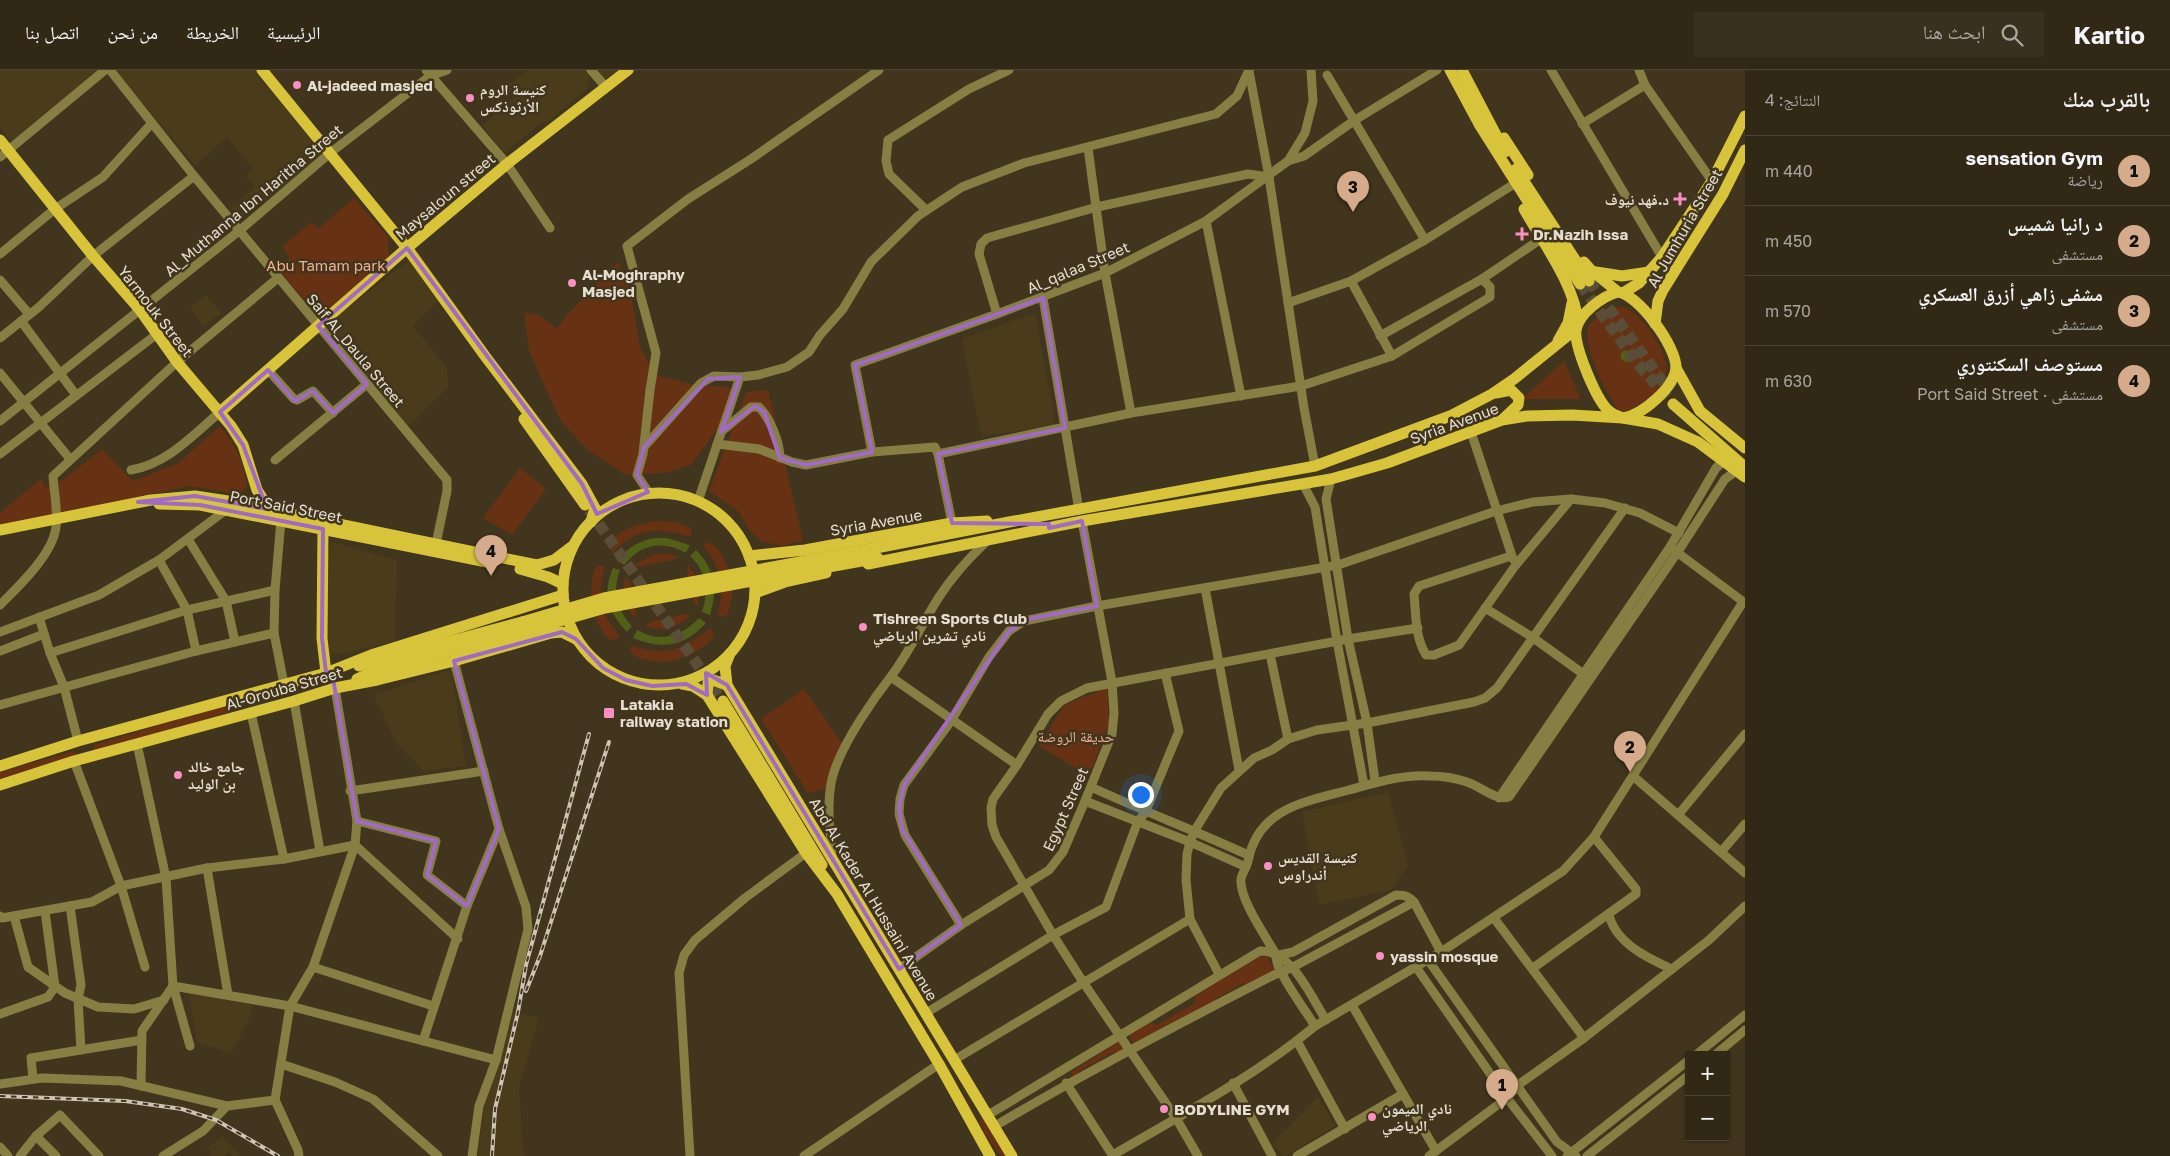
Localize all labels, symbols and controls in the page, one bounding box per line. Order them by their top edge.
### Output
search box [1694,12,2044,57]
text: ابحث هنا [1923,20,1986,43]
text: Kartio [2074,20,2145,49]
text: اتصل بنا [25,21,79,43]
text: من نحن [107,21,158,43]
text: الخريطة [186,21,239,43]
text: الرئيسية [267,21,320,43]
icon: search [1998,21,2026,49]
place label: Al-jadeed masjed [307,76,433,94]
marker: Al-jadeed masjed [291,79,303,91]
place label: كنيسة الروم الأرثوذكس [480,80,546,116]
text: بالقرب منك [2063,86,2150,112]
text: النتائج: 4 [1765,90,1820,110]
marker: كنيسة الروم الأرثوذكس [464,92,476,104]
street label: Al_Muthanna Ibn Haritha Street [160,120,346,280]
text: sensation Gym [1966,146,2103,169]
street label: Maysaloun street [391,149,499,243]
text: 440 m [1765,161,1813,181]
text: 1 [2130,161,2138,181]
street label: Al Jumhuria Street [1643,166,1725,290]
text: رياضة [2067,170,2103,190]
pin: 3 [1337,171,1369,212]
place label: د.فهد نيوف [1605,190,1669,209]
marker: د.فهد نيوف [1673,192,1687,206]
text: د رانيا شميس [2007,212,2103,235]
place label: Dr.Nazih Issa [1533,225,1628,243]
marker: Dr.Nazih Issa [1515,227,1529,241]
text: 450 m [1765,231,1812,251]
text: 2 [2129,231,2139,251]
street label: Al_qalaa Street [1024,237,1132,297]
text: مستشفى [2052,244,2103,264]
park label: Abu Tamam park [266,256,386,274]
street label: Yarmouk Street [115,262,197,360]
place label: Al-Moghraphy Masjed [582,265,685,300]
marker: Al-Moghraphy Masjed [566,277,578,289]
text: مشفى زاهي أزرق العسكري [1918,282,2103,305]
street label: Saif Al_Daula Street [303,289,409,411]
text: 570 m [1765,301,1811,321]
text: 3 [2129,301,2139,321]
text: مستشفى [2052,314,2103,334]
text: مستوصف السكنتوري [1956,352,2103,375]
text: 630 m [1765,371,1812,391]
text: 4 [2129,371,2139,391]
text: مستشفى · Port Said Street [1917,384,2103,404]
street label: Syria Avenue [1407,399,1501,447]
street label: Port Said Street [228,486,344,526]
street label: Syria Avenue [829,505,924,539]
pin: 4 [475,535,507,576]
place label: Tishreen Sports Club نادي تشرين الرياضي [873,609,1027,648]
marker: Tishreen Sports Club نادي تشرين الرياضي [857,621,869,633]
street label: Al-Orouba Street [224,663,344,713]
place label: Latakia railway station [620,695,728,730]
marker: Latakia railway station [602,706,616,720]
park label: حديقة الروضة [1038,727,1115,746]
pin: 2 [1614,731,1646,772]
place label: جامع خالد بن الوليد [188,757,245,793]
street label: Egypt Street [1038,764,1092,854]
marker: جامع خالد بن الوليد [172,769,184,781]
your location [1128,782,1154,808]
street label: Abd Al Kader Al Hussaini Avenue [806,794,942,1004]
place label: كنيسة القديس أندراوس [1278,848,1358,884]
marker: كنيسة القديس أندراوس [1262,860,1274,872]
place label: yassin mosque [1390,947,1499,965]
marker: yassin mosque [1374,950,1386,962]
map controls [1685,1051,1730,1141]
button: + [1685,1051,1730,1096]
pin: 1 [1486,1069,1518,1110]
button: − [1685,1096,1730,1141]
place label: نادي الميمون الرياضي [1382,1099,1452,1138]
place label: BODYLINE GYM [1174,1100,1290,1118]
marker: BODYLINE GYM [1158,1103,1170,1115]
marker: نادي الميمون الرياضي [1366,1111,1378,1123]

